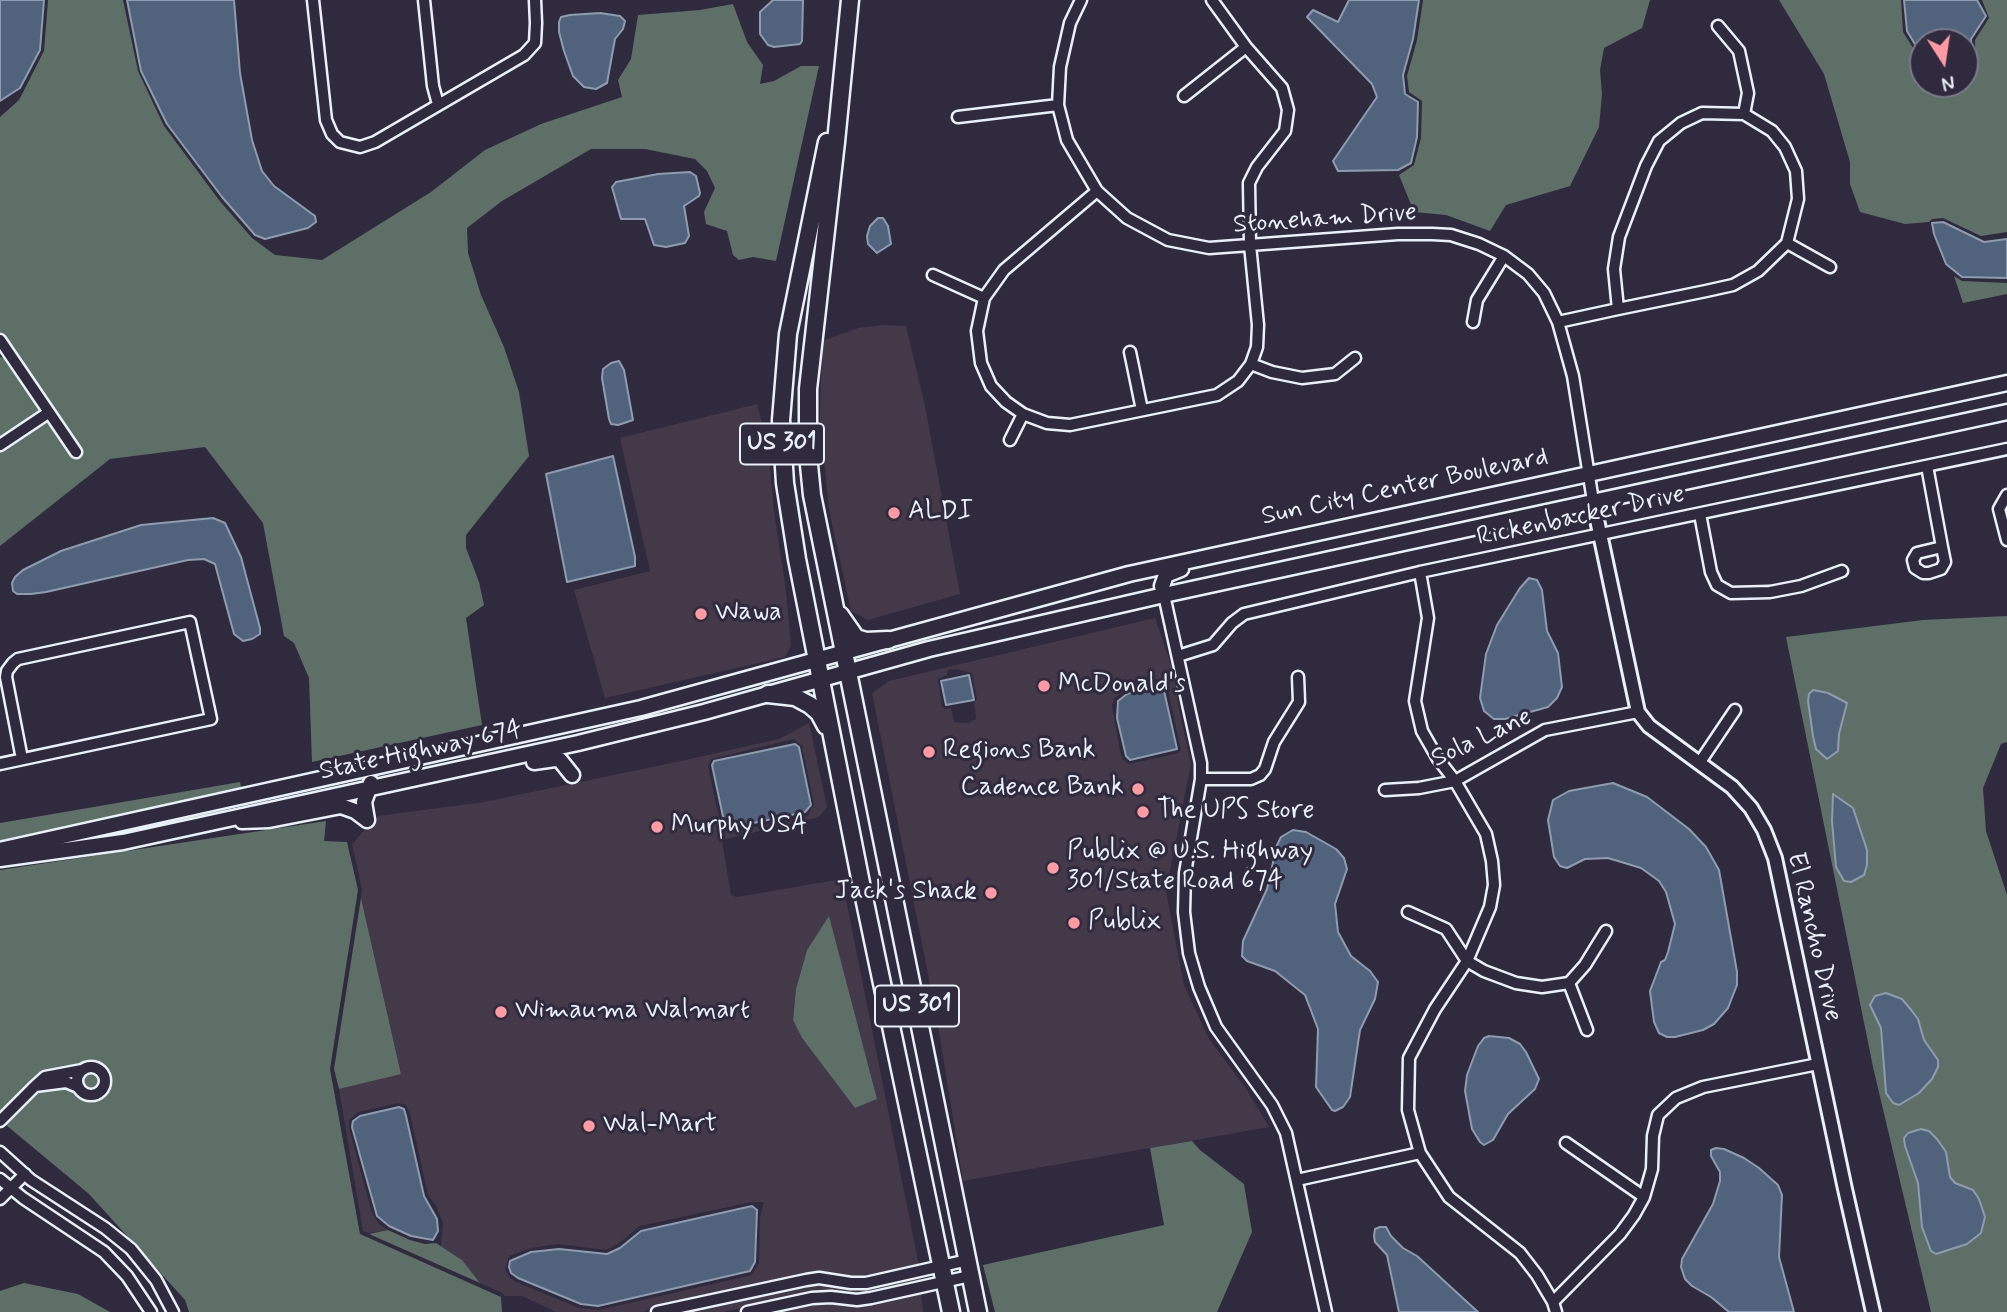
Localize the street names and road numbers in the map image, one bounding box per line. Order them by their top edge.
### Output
street label: Stoneham Drive [1232,198,1418,242]
road number: US 301 [740,424,824,464]
street label: Sun City Center Boulevard [1259,442,1551,534]
street label: Rickenbacker Drive [1474,480,1688,554]
street label: Sola Lane [1427,702,1537,776]
street label: State Highway 674 [317,715,525,789]
street label: El Rancho Drive [1778,849,1848,1025]
road number: US 301 [875,986,959,1026]

